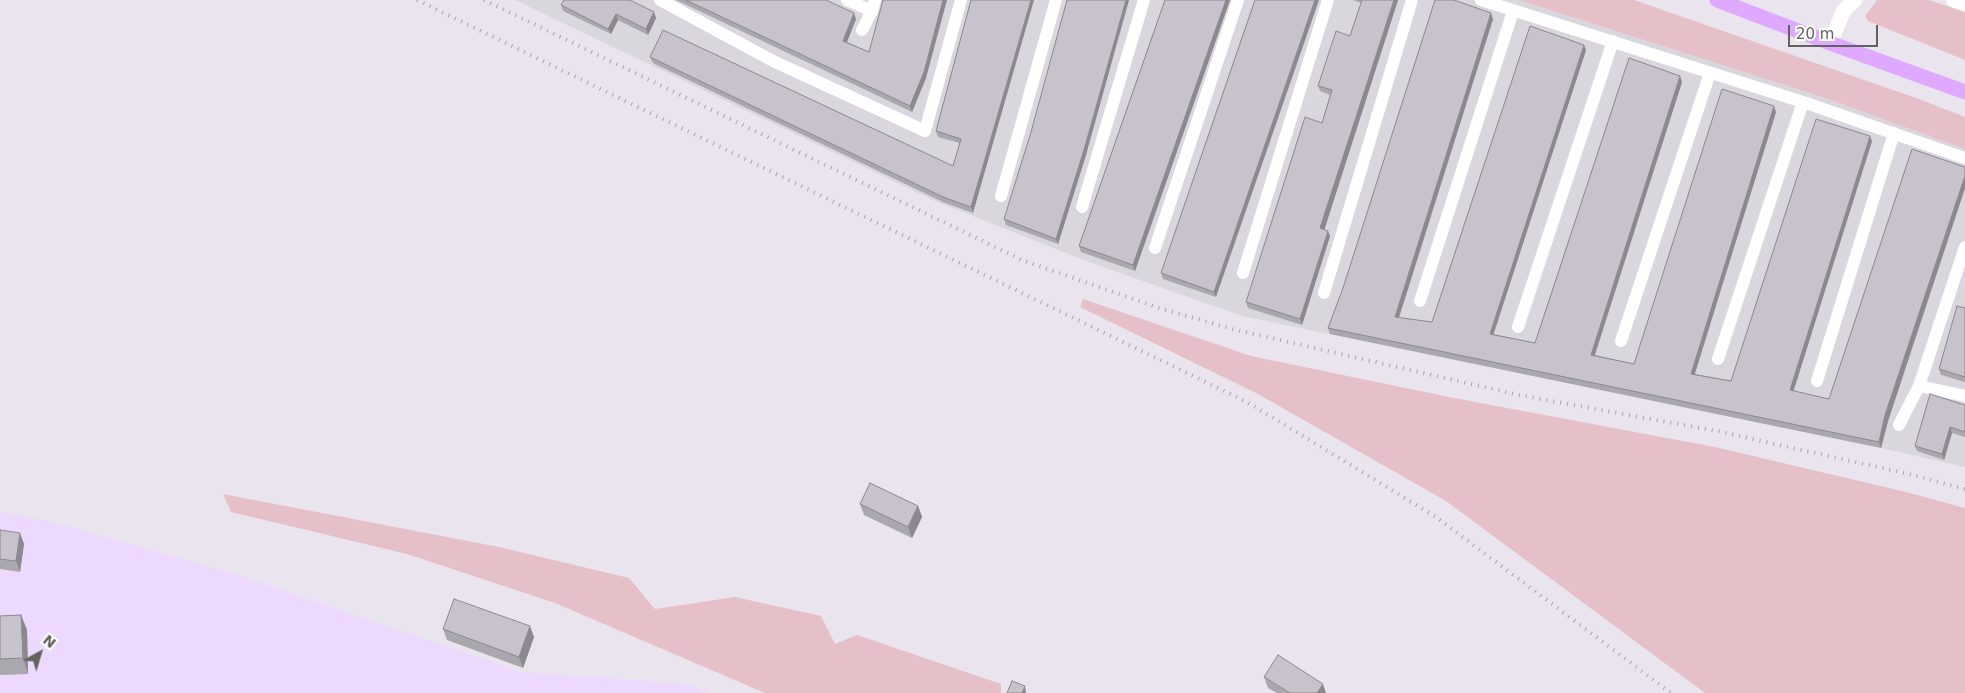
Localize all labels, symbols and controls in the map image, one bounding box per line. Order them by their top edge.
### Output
scale bar [1790,15,1880,47]
text: 20 m [1796,25,1834,43]
north arrow [15,628,65,678]
text: N [40,631,59,651]

